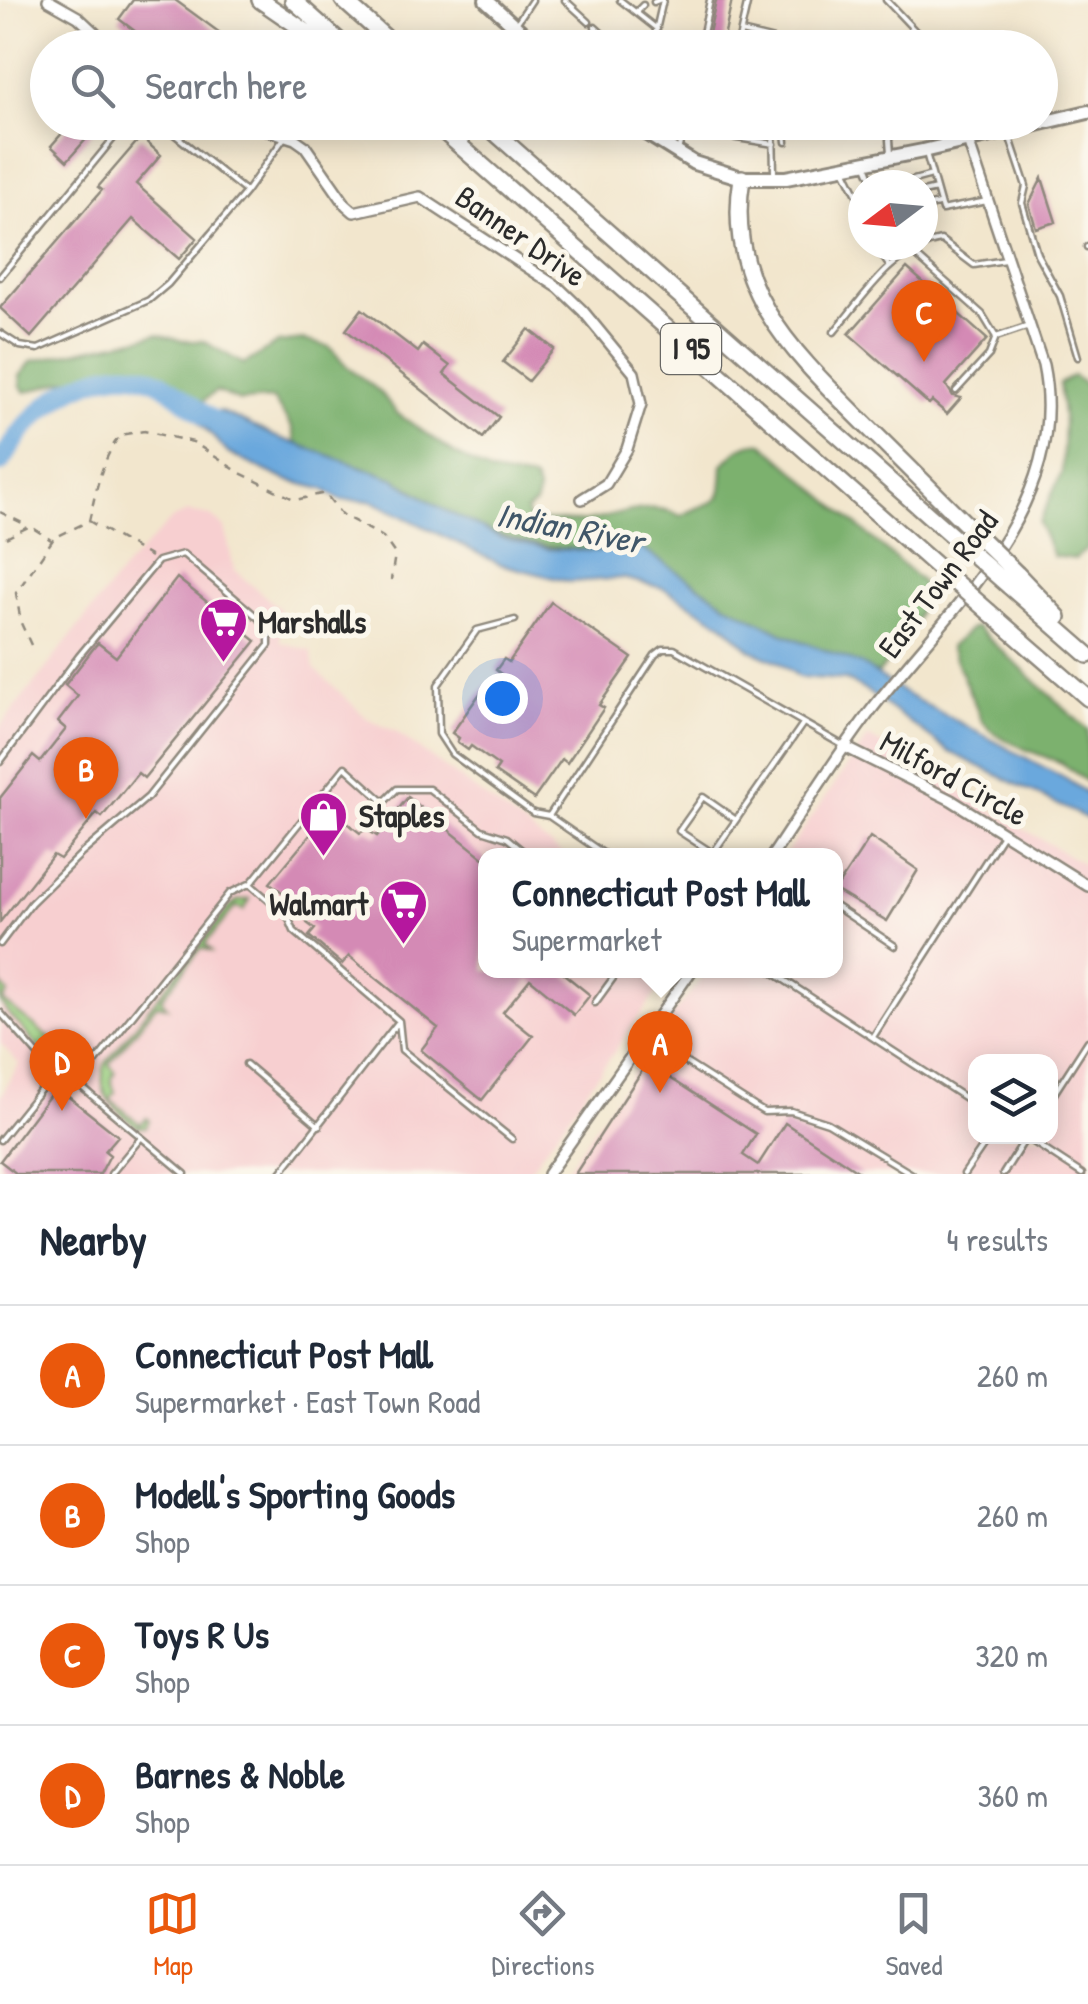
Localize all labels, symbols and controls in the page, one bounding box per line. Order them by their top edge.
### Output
search box [30,30,1058,140]
icon: search [65,58,120,113]
text: Search here [145,59,307,111]
north arrow [848,170,938,260]
street label: Banner Drive [447,175,595,296]
pin: C [892,280,956,362]
road number: I 95 [661,324,721,374]
water label: Indian River [493,490,652,566]
street label: East Town Road [868,501,1007,666]
supermarket icon: Marshalls [197,596,249,664]
place label: Marshalls [258,600,366,643]
your location [477,673,528,724]
street label: Milford Circle [873,720,1036,836]
pin: B [54,736,118,819]
shop icon: Staples [298,790,350,858]
place label: Staples [359,794,445,838]
popup [478,848,843,978]
text: Connecticut Post Mall [512,866,809,918]
supermarket icon: Walmart [377,878,429,946]
place label: Walmart [270,882,369,925]
text: Supermarket [512,918,662,961]
pin: A [628,1010,692,1093]
pin: D [30,1028,94,1111]
map controls [968,1054,1058,1144]
button: layers [968,1054,1058,1144]
text: Nearby [40,1211,147,1268]
text: 4 results [947,1218,1048,1261]
text: Connecticut Post Mall [135,1328,433,1380]
text: A [65,1354,80,1397]
text: 260 m [977,1354,1048,1397]
text: Supermarket · East Town Road [135,1380,480,1423]
text: Modell's Sporting Goods [135,1468,455,1520]
text: B [64,1494,81,1537]
text: 260 m [977,1494,1048,1537]
text: Shop [135,1520,190,1563]
text: Toys R Us [135,1608,269,1660]
text: C [64,1634,81,1677]
text: 320 m [975,1634,1048,1677]
text: Shop [135,1660,190,1703]
text: Barnes & Noble [135,1748,345,1800]
text: D [65,1774,80,1817]
text: 360 m [977,1774,1048,1817]
text: Shop [135,1800,190,1843]
tab: Map [145,1886,200,1984]
tab: Directions [491,1886,594,1984]
tab: Saved [885,1886,943,1984]

